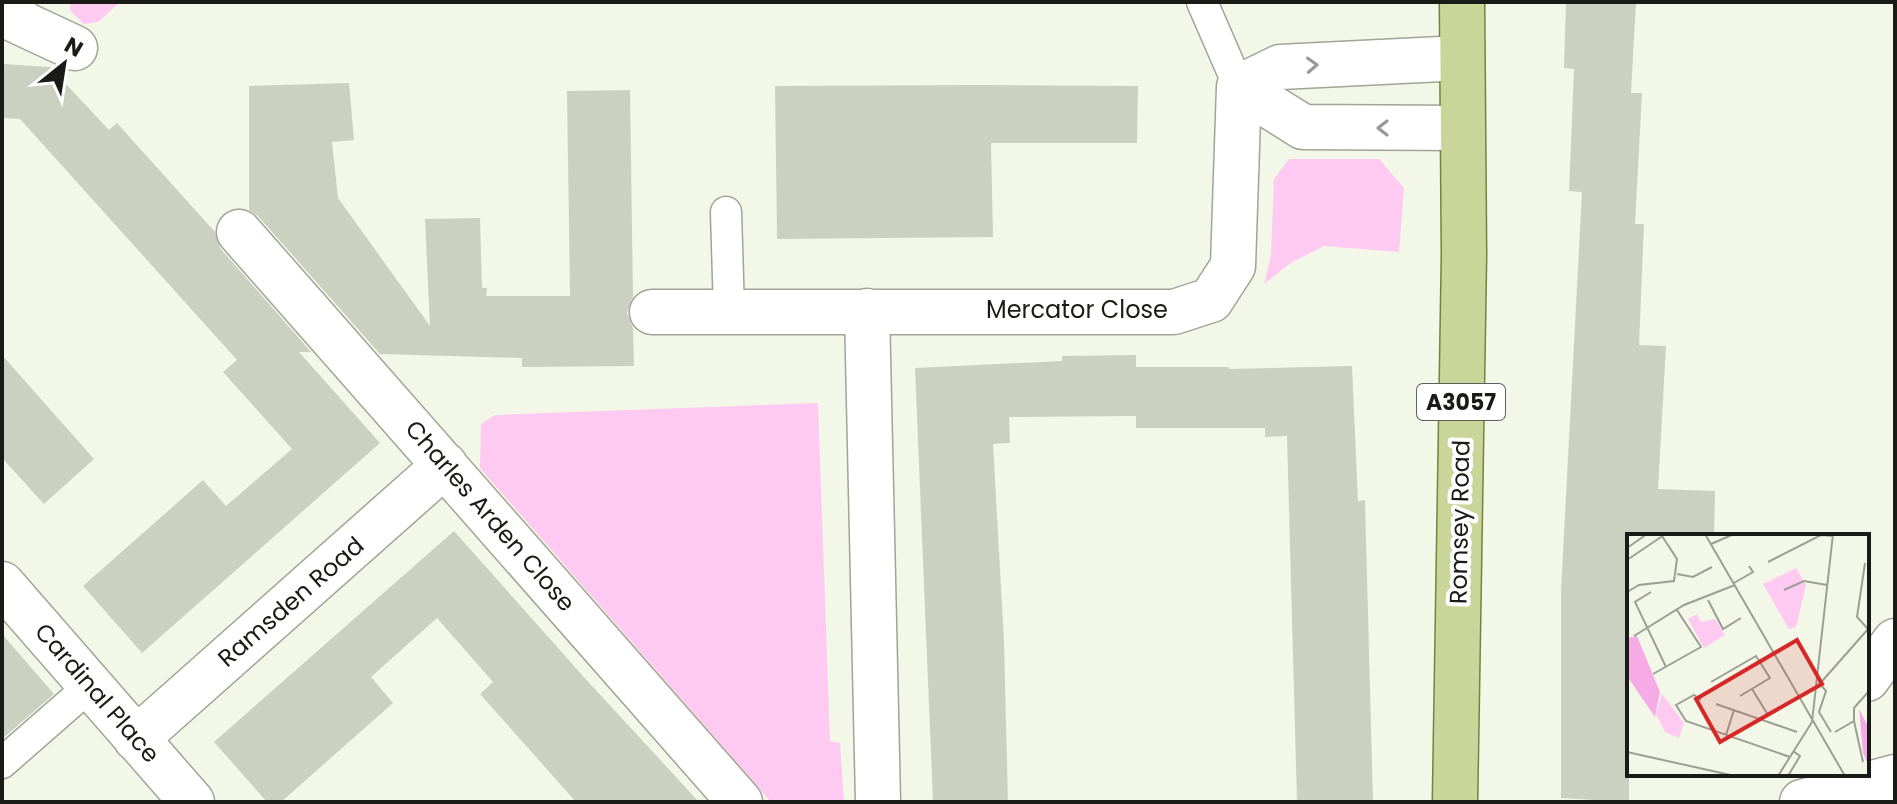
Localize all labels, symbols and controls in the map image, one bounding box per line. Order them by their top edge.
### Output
north arrow [24,24,104,104]
text: N [59,30,89,65]
one-way arrow [1306,57,1319,74]
one-way arrow [1376,119,1389,137]
street label: Mercator Close [986,293,1168,326]
road number: A3057 [1417,384,1505,420]
street label: Charles Arden Close [398,413,583,619]
street label: Romsey Road [1442,440,1477,604]
street label: Ramsden Road [211,529,371,674]
inset map [1627,534,1869,776]
street label: Cardinal Place [27,616,167,770]

